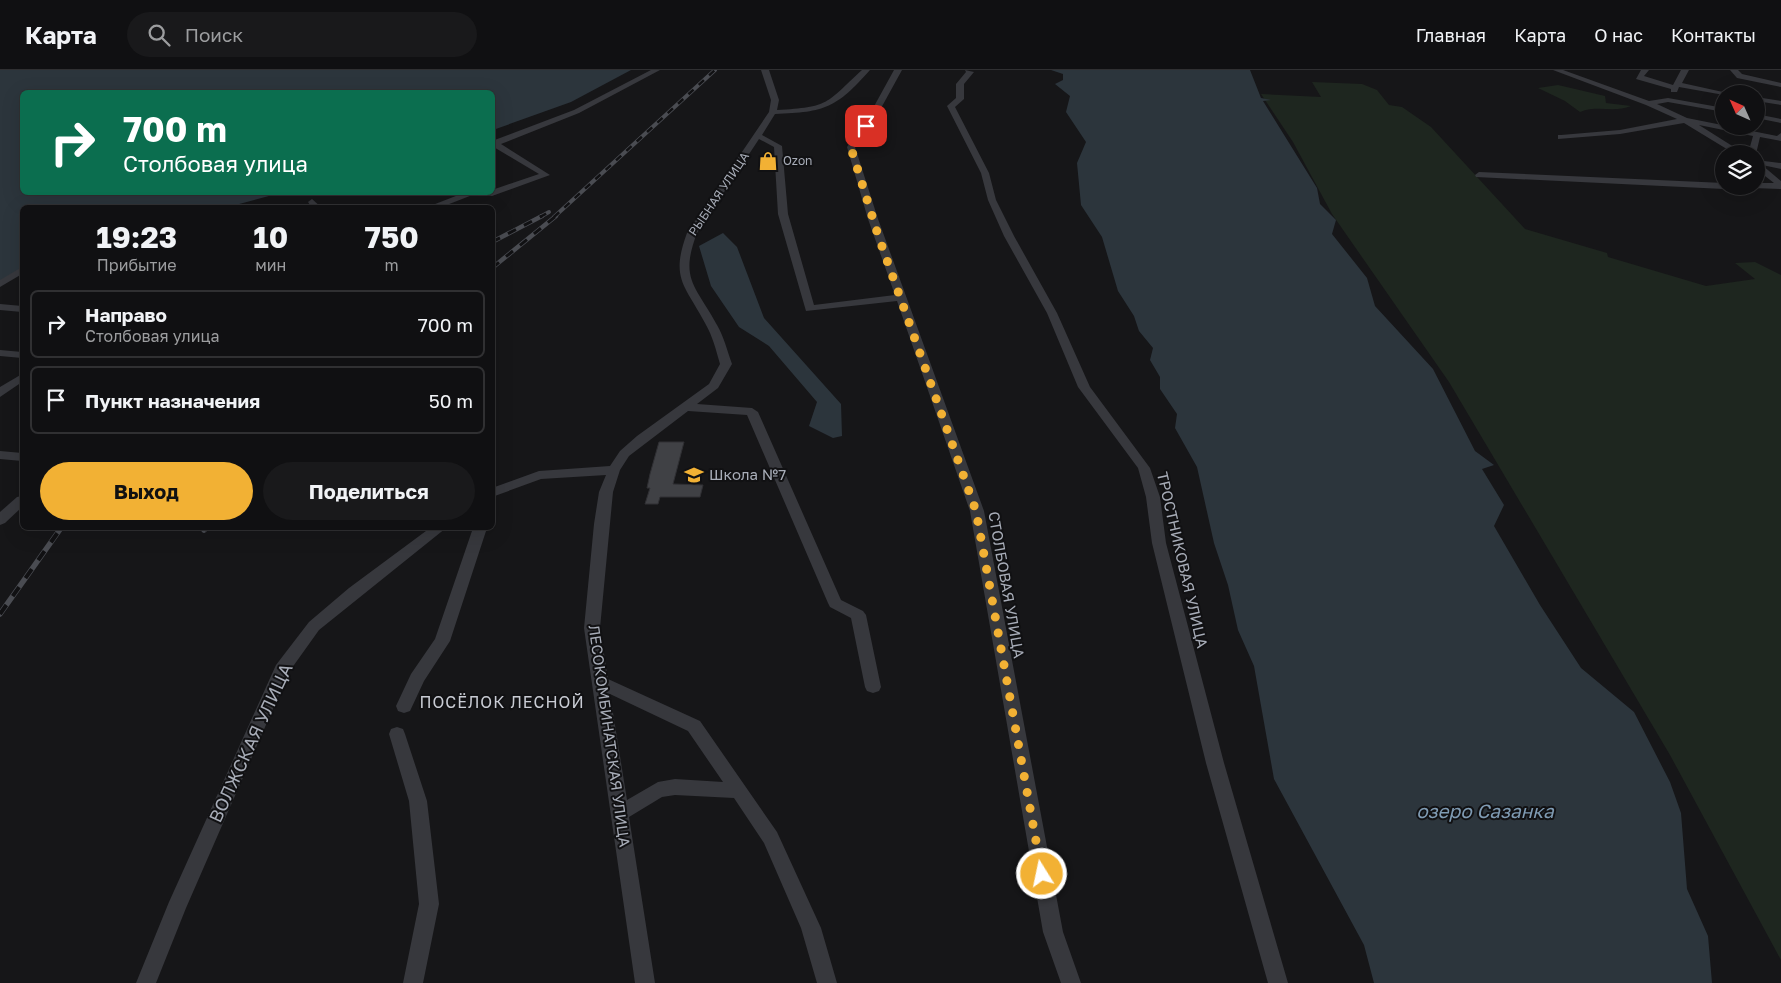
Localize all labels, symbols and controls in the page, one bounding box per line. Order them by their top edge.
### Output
search box [127,12,477,57]
text: Карта [25,20,97,49]
icon: search [145,21,173,49]
text: Поиск [185,23,243,46]
text: Главная [1416,24,1486,46]
text: Карта [1514,24,1566,46]
text: О нас [1594,24,1643,46]
text: Контакты [1671,24,1756,46]
north arrow [1715,85,1765,135]
map controls [1715,85,1765,195]
pin [845,105,887,147]
text: 700 m [123,108,227,150]
icon: right [40,110,105,175]
icon: arrive [852,112,880,140]
button: layers [1715,145,1765,195]
street label: РЫБНАЯ УЛИЦА [685,149,752,238]
text: Столбовая улица [123,150,308,177]
shop icon: Ozon [757,150,779,172]
place label: Ozon [783,153,812,168]
text: 19:23 [96,219,177,255]
text: 10 [253,219,288,255]
text: 750 [365,219,419,255]
text: Прибытие [97,255,176,275]
text: мин [255,255,286,275]
text: m [385,255,399,275]
text: Направо [85,303,167,326]
icon: right [42,310,70,338]
text: 700 m [418,313,473,336]
text: Столбовая улица [85,326,220,346]
icon: arrive [42,386,70,414]
text: Пункт назначения [85,389,260,412]
text: 50 m [429,389,473,412]
button: Выход [40,462,253,520]
button: Поделиться [263,462,475,520]
school or university icon: Школа №7 [683,464,705,486]
place label: Школа №7 [709,465,786,483]
street label: ТРОСТНИКОВАЯ УЛИЦА [1154,470,1212,650]
street label: СТОЛБОВАЯ УЛИЦА [985,510,1029,660]
street label: ЛЕСОКОМБИНАТСКАЯ УЛИЦА [585,624,635,848]
street label: ВОЛЖСКАЯ УЛИЦА [204,660,297,826]
district label: ПОСЁЛОК ЛЕСНОЙ [419,692,585,712]
water label: озеро Сазанка [1416,799,1555,822]
position arrow [1015,847,1067,899]

